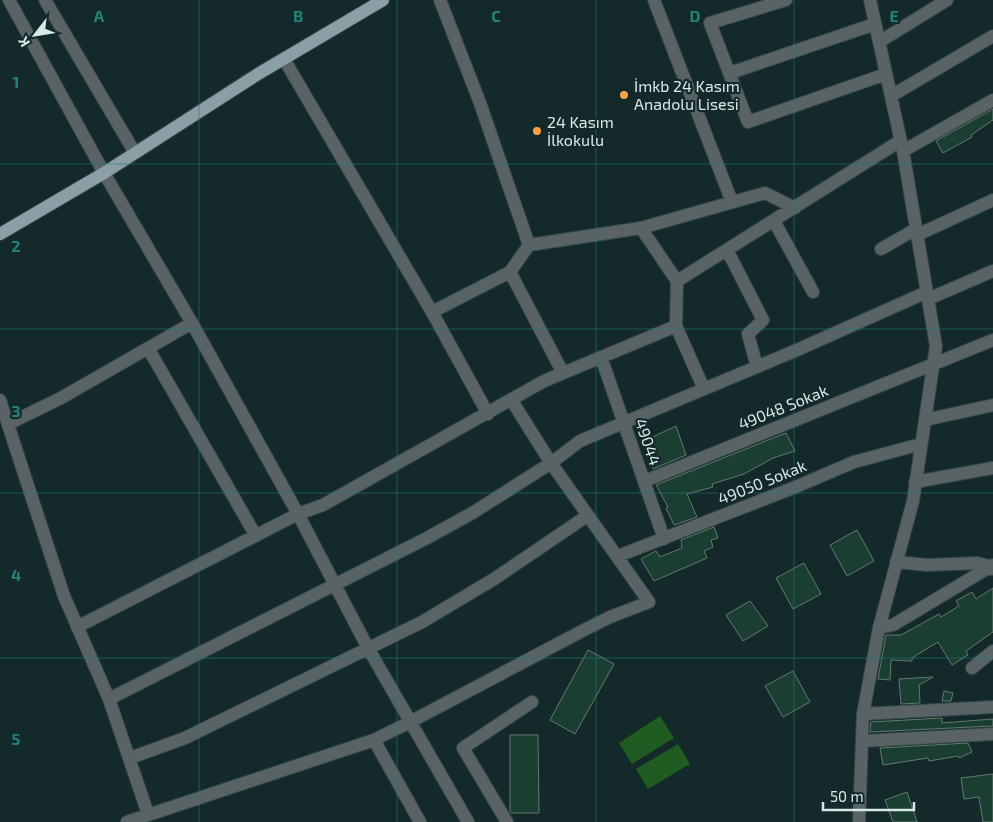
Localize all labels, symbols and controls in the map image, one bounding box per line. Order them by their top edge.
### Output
text: A [94,6,105,25]
text: B [293,6,303,25]
text: C [491,6,501,25]
text: D [690,6,701,25]
text: E [889,6,899,25]
north arrow [10,10,60,60]
text: K [14,34,33,50]
text: 1 [13,72,19,91]
place label: İmkb 24 Kasım Anadolu Lisesi [634,76,740,113]
marker: İmkb 24 Kasım Anadolu Lisesi [618,89,630,101]
place label: 24 Kasım İlkokulu [547,112,614,149]
marker: 24 Kasım İlkokulu [531,125,543,137]
text: 2 [11,236,21,255]
street label: 49048 Sokak [735,380,830,433]
text: 3 [11,401,21,420]
street label: 49044 [632,416,665,468]
street label: 49050 Sokak [715,455,809,508]
text: 4 [11,565,21,584]
text: 5 [12,729,21,748]
scale bar [823,780,914,812]
text: 50 m [830,787,864,805]

